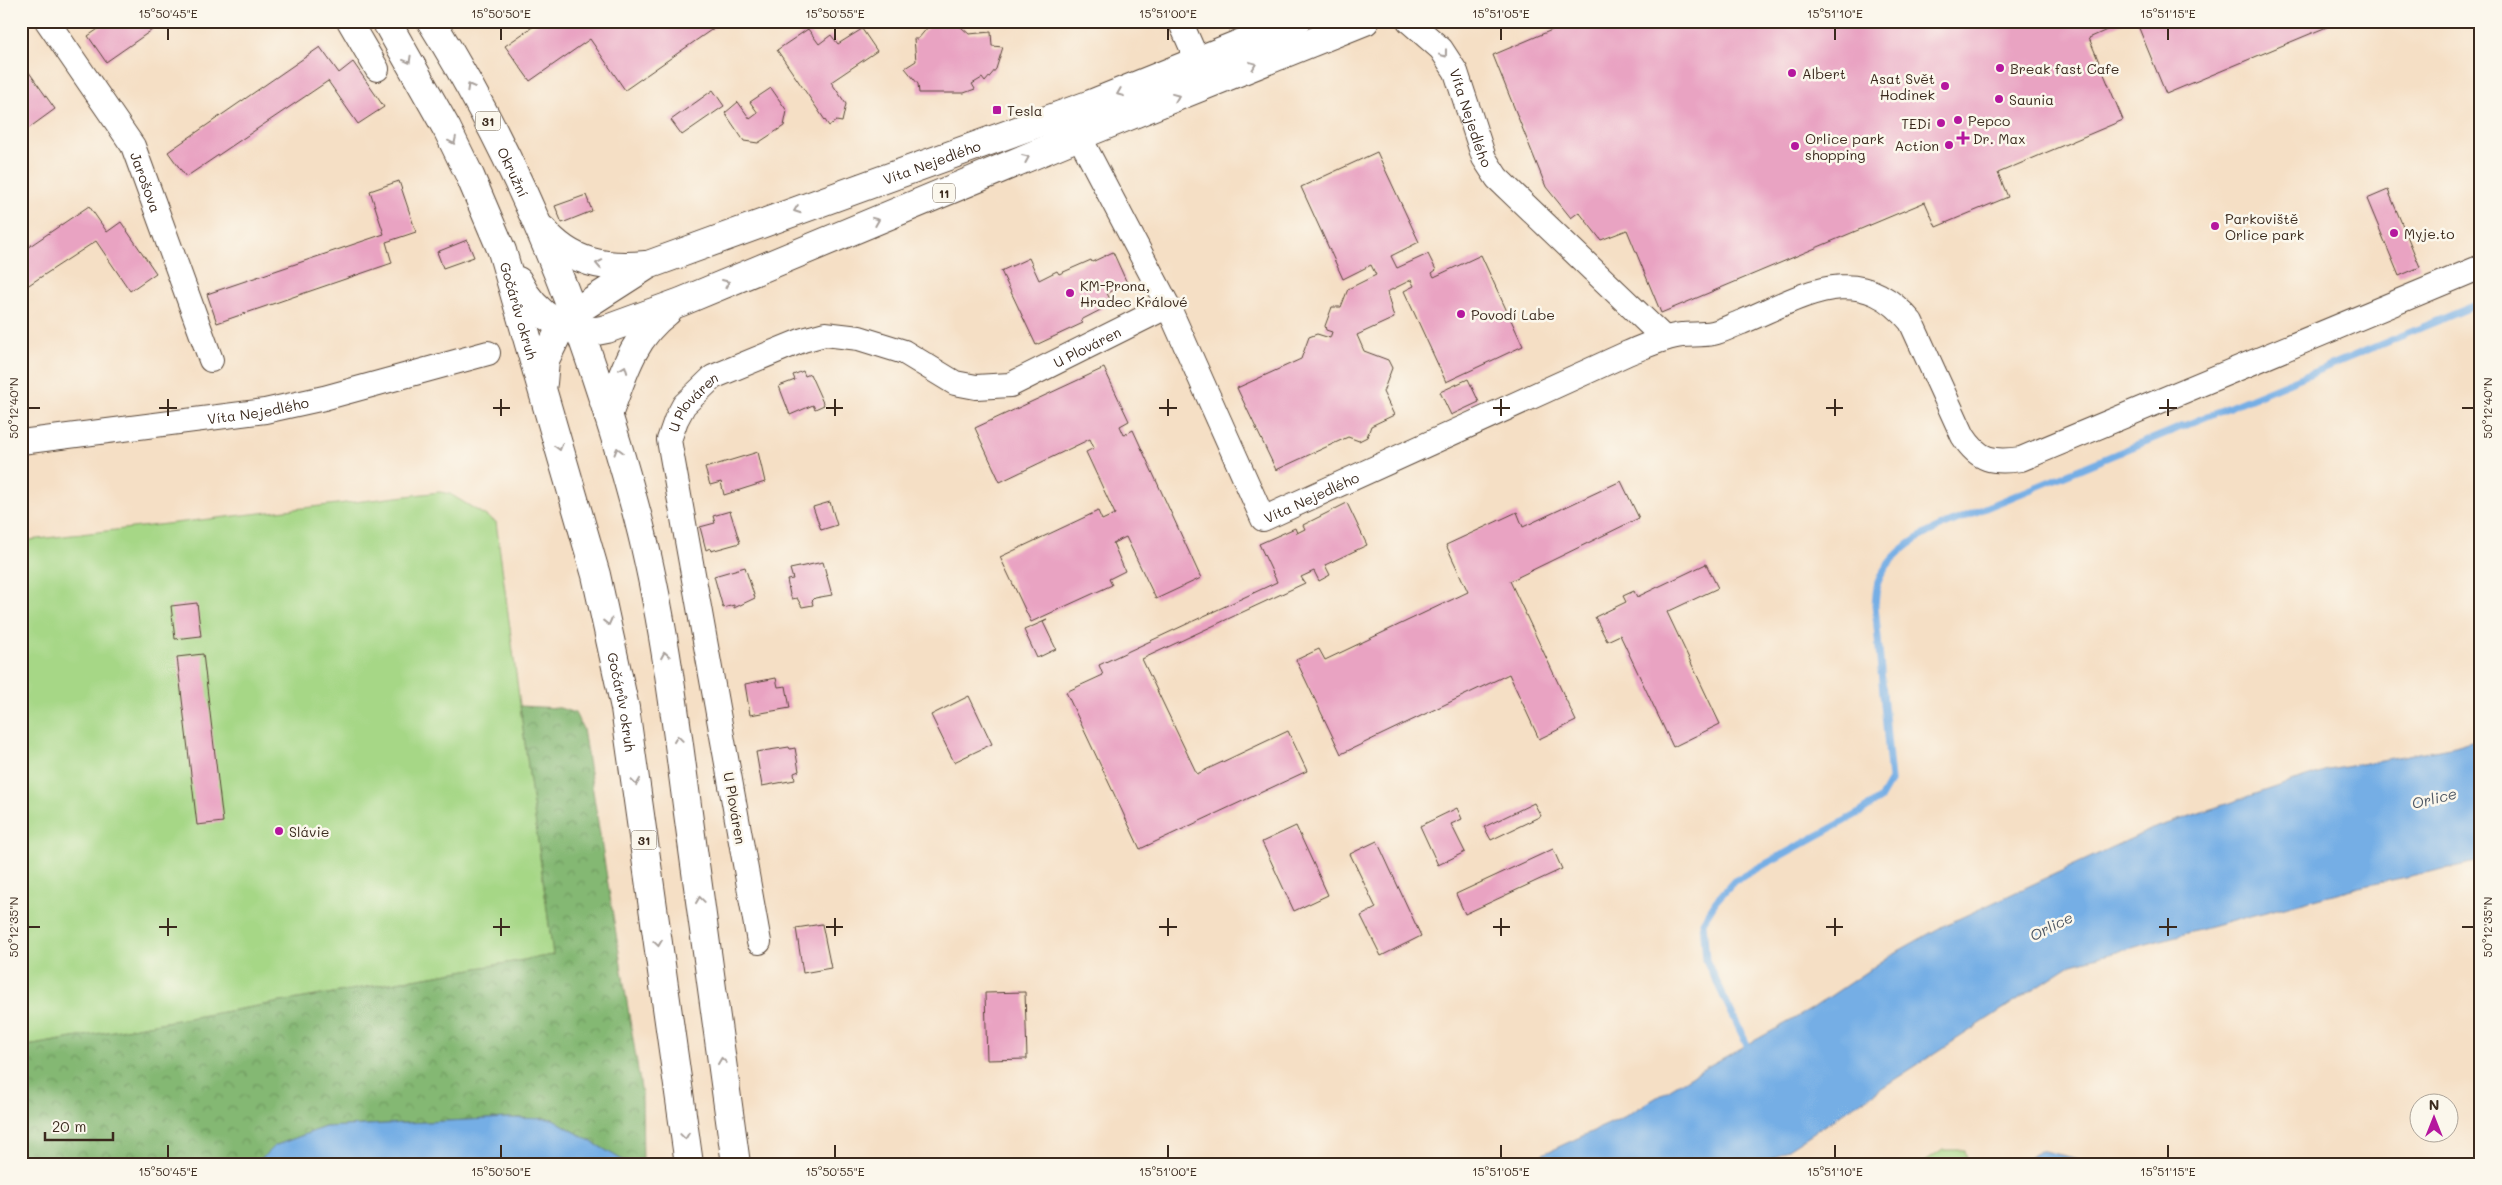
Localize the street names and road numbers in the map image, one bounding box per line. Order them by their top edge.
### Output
street label: Víta Nejedlého [1446,66,1497,171]
road number: 31 [476,112,500,130]
street label: Víta Nejedlého [880,136,983,188]
street label: Okružní [493,144,533,200]
street label: Jarošova [126,149,166,215]
road number: 11 [933,184,955,202]
street label: Gočárův okruh [496,260,542,362]
street label: U Plováren [1050,322,1124,371]
street label: U Plováren [663,367,720,434]
street label: Víta Nejedlého [206,392,310,428]
street label: Víta Nejedlého [1261,467,1362,527]
street label: Gočárův okruh [604,651,641,753]
street label: U Plováren [719,770,751,846]
road number: 31 [632,830,656,850]

